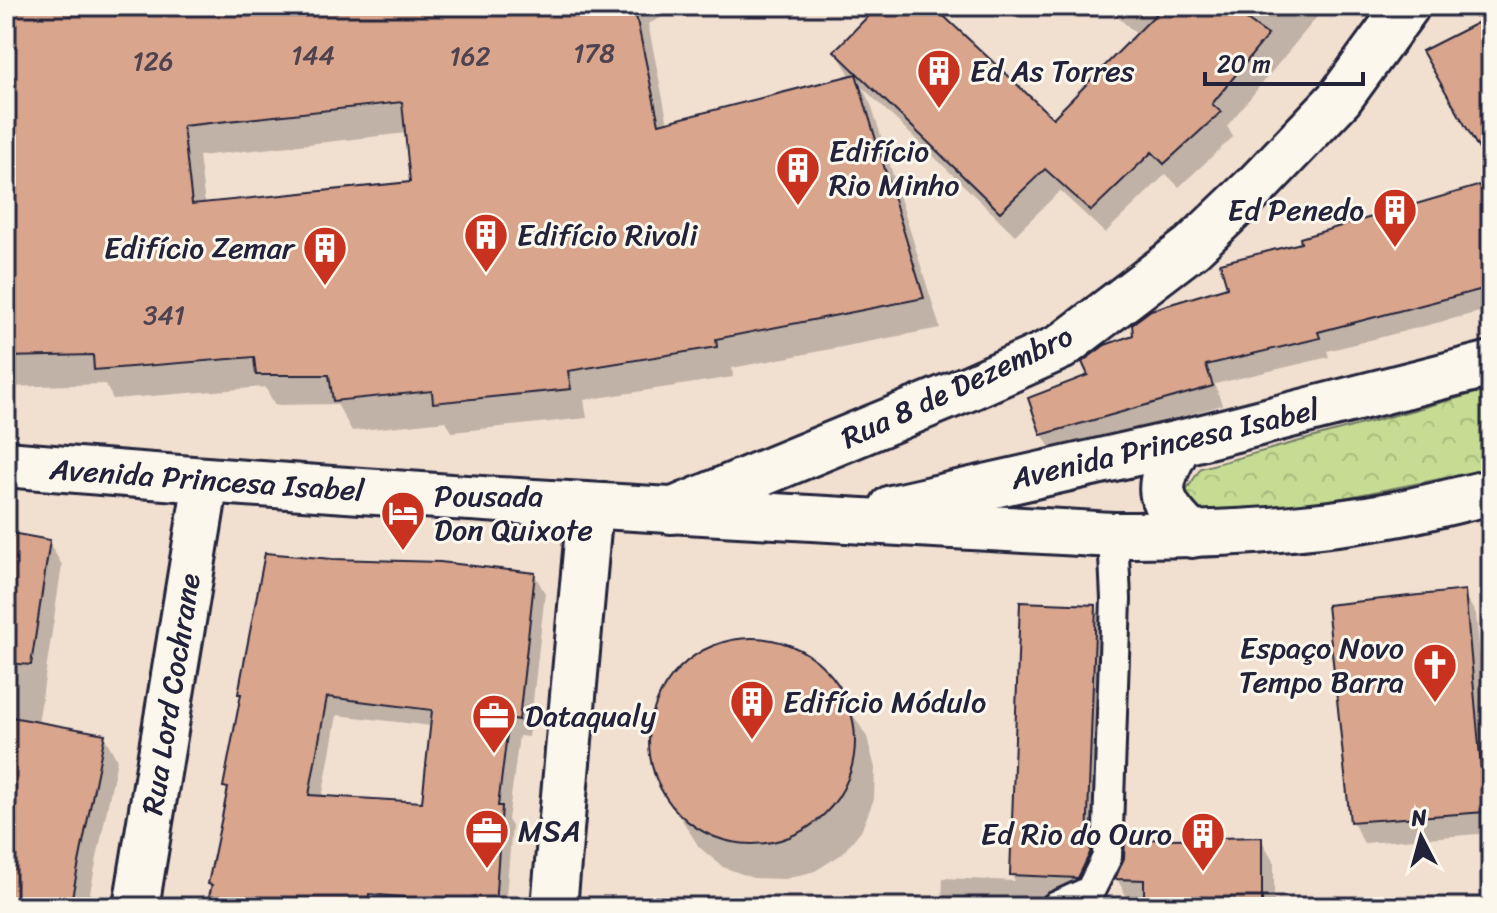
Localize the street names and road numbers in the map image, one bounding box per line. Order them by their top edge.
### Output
street label: Rua 8 de Dezembro [832,309,1082,464]
street label: Avenida Princesa Isabel [1005,382,1326,506]
street label: Avenida Princesa Isabel [47,442,367,518]
street label: Rua Lord Cochrane [125,569,217,819]

